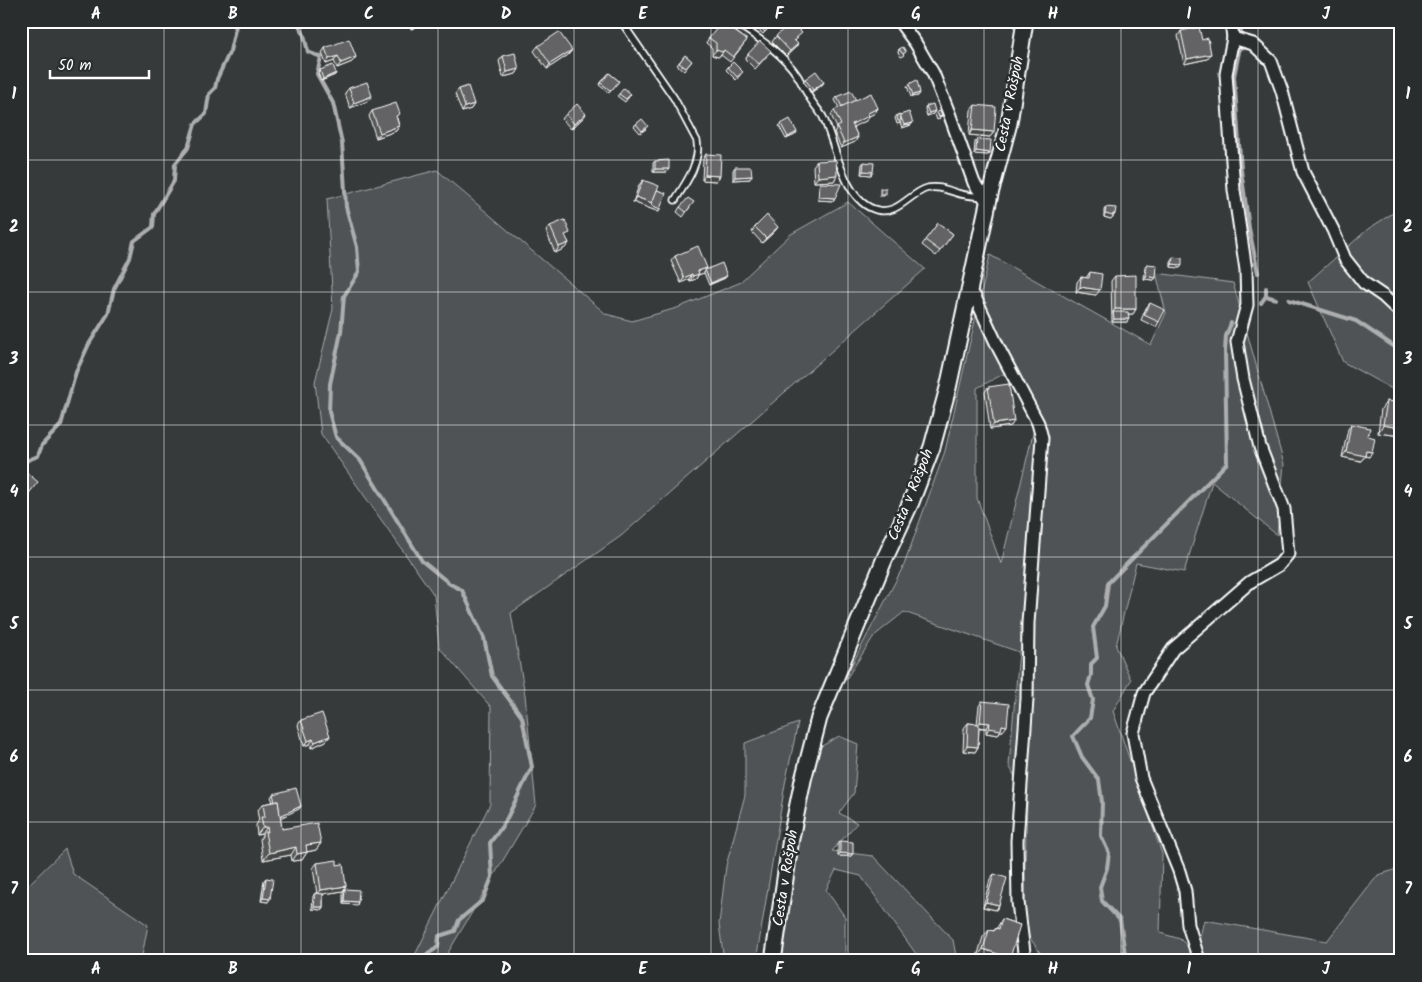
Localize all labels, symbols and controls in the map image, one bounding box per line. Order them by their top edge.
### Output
text: A [91,2,101,27]
text: B [228,2,238,27]
text: C [364,2,374,27]
text: D [501,2,512,27]
text: E [639,2,649,27]
text: F [775,2,785,27]
text: G [911,2,921,27]
text: H [1048,2,1058,27]
text: I [1187,2,1192,27]
text: J [1322,2,1331,27]
scale bar [50,48,149,80]
text: 50 m [58,54,92,78]
street label: Cesta v Rošpoh [989,54,1031,154]
text: 1 [12,82,17,107]
text: 1 [1406,82,1411,107]
text: 2 [9,215,19,240]
text: 2 [1403,215,1413,240]
text: 3 [9,347,19,372]
text: 3 [1403,347,1413,372]
street label: Cesta v Rošpoh [882,445,940,545]
text: 4 [10,480,19,505]
text: 4 [1404,480,1413,505]
text: 5 [9,612,20,637]
text: 5 [1403,612,1414,637]
text: 6 [10,745,19,770]
text: 6 [1404,745,1413,770]
street label: Cesta v Rošpoh [767,828,805,928]
text: 7 [10,877,18,902]
text: 7 [1404,877,1412,902]
text: A [91,957,101,982]
text: B [228,957,238,982]
text: C [364,957,374,982]
text: D [501,957,512,982]
text: E [639,957,649,982]
text: F [775,957,785,982]
text: G [911,957,921,982]
text: H [1048,957,1058,982]
text: I [1187,957,1192,982]
text: J [1322,957,1331,982]

